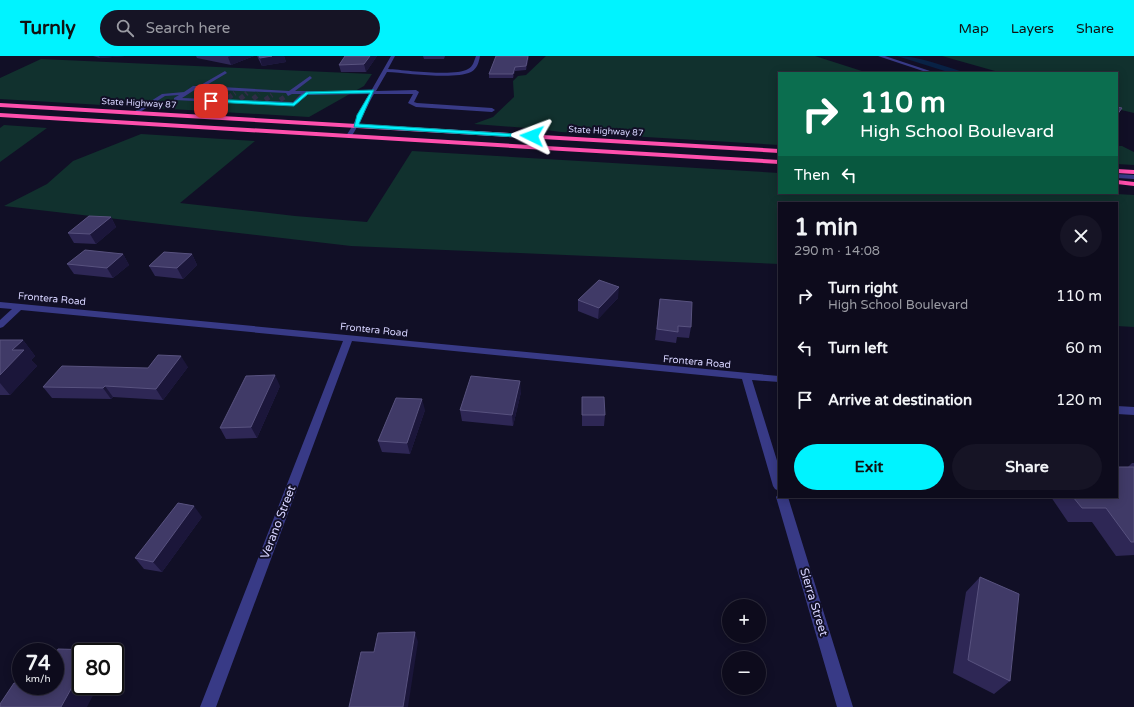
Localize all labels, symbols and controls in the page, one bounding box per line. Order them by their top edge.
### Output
search box [100,10,380,46]
text: Turnly [20,17,76,39]
icon: search [114,17,136,39]
text: Search here [146,19,230,37]
text: Map [959,20,989,37]
text: Layers [1011,20,1054,37]
text: Share [1076,20,1114,37]
pin [194,84,228,118]
text: 110 m [860,86,946,120]
icon: right [794,88,846,140]
icon: arrive [200,90,222,112]
street label: State Highway 87 [101,96,177,111]
position arrow [511,115,553,157]
text: High School Boulevard [860,120,1054,142]
street label: State Highway 87 [568,124,644,139]
icon: left [838,164,860,186]
text: Then [794,166,830,184]
text: 1 min [794,213,858,242]
button: close [1060,215,1102,257]
text: 290 m · 14:08 [794,243,880,259]
text: Turn right [828,279,898,297]
icon: right [794,285,816,307]
text: 110 m [1056,287,1102,305]
street label: Frontera Road [17,290,86,308]
text: High School Boulevard [828,297,968,313]
street label: Frontera Road [339,320,408,340]
icon: left [794,337,816,359]
text: Turn left [828,339,888,357]
text: 60 m [1065,339,1102,357]
street label: Frontera Road [662,353,731,371]
icon: arrive [794,389,816,411]
text: Arrive at destination [828,391,972,409]
text: 120 m [1056,391,1102,409]
button: Exit [794,444,944,490]
button: Share [952,444,1102,490]
street label: Verano Street [258,483,299,561]
street label: Sierra Street [797,566,831,638]
map controls [722,599,766,695]
button: + [722,599,766,643]
speed limit sign: 80 [72,643,124,695]
button: − [722,651,766,695]
text: 74 [25,652,51,676]
text: km/h [25,673,51,685]

